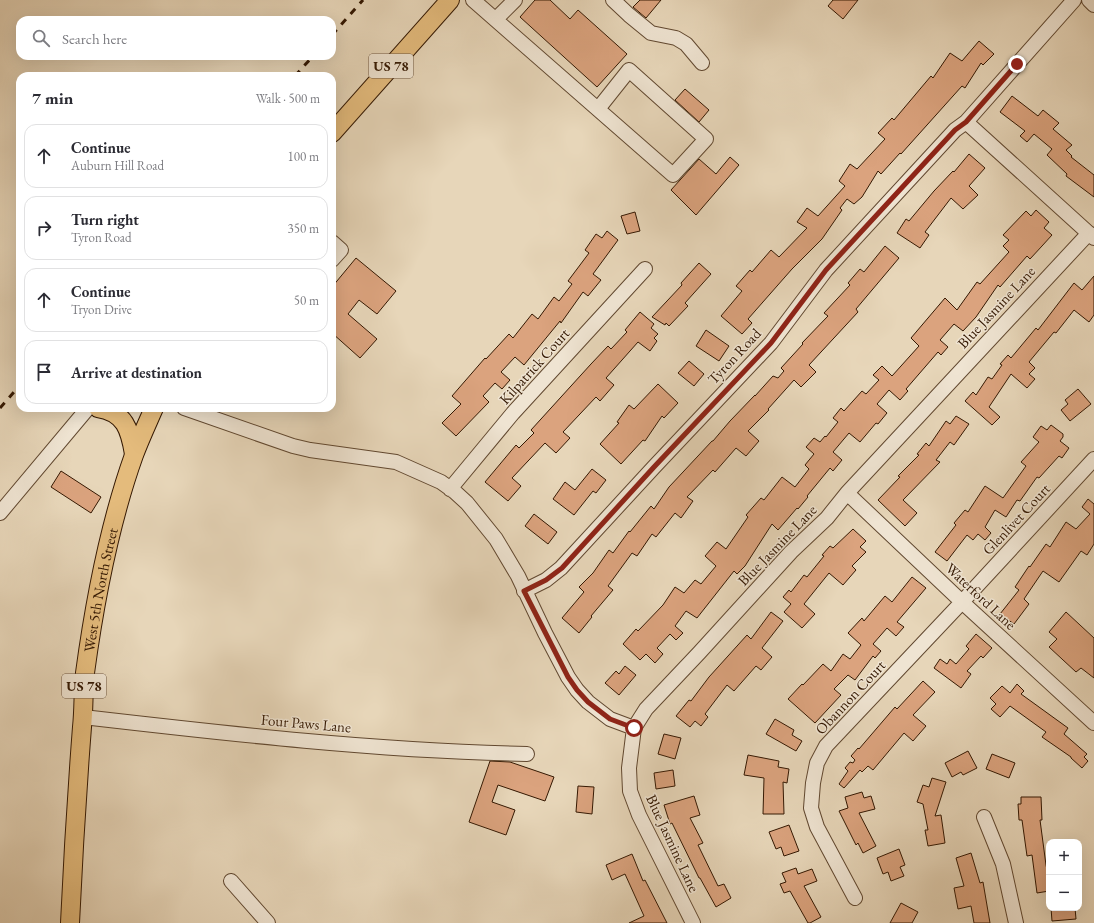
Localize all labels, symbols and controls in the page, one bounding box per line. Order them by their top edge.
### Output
search box [16,16,336,60]
icon: search [30,27,52,49]
text: Search here [62,29,127,48]
road number: US 78 [369,54,413,78]
route end [1008,55,1026,73]
text: 7 min [32,87,73,109]
text: Walk · 500 m [256,90,320,107]
text: Continue [71,138,131,157]
icon: ahead [33,145,55,167]
text: 100 m [288,148,319,165]
text: Auburn Hill Road [71,157,164,174]
text: Turn right [71,210,139,229]
icon: right [33,217,55,239]
text: 350 m [288,220,319,237]
text: Tyron Road [71,229,132,246]
street label: Blue Jasmine Lane [953,262,1039,352]
text: Continue [71,282,131,301]
icon: ahead [33,289,55,311]
text: 50 m [294,292,319,309]
text: Tryon Drive [71,301,132,318]
street label: Kilpatrick Court [495,324,573,408]
street label: Tyron Road [703,324,765,388]
icon: arrive [33,361,55,383]
text: Arrive at destination [71,363,202,382]
street label: Glenlivet Court [978,479,1054,559]
street label: Blue Jasmine Lane [733,500,821,590]
street label: West 5th North Street [79,525,121,653]
street label: Waterford Lane [942,558,1020,634]
street label: Obannon Court [811,656,889,738]
road number: US 78 [62,674,106,698]
street label: Four Paws Lane [260,710,352,736]
route start [625,719,643,737]
street label: Blue Jasmine Lane [642,791,704,895]
map controls [1046,839,1082,911]
button: + [1046,839,1082,875]
button: − [1046,875,1082,911]

